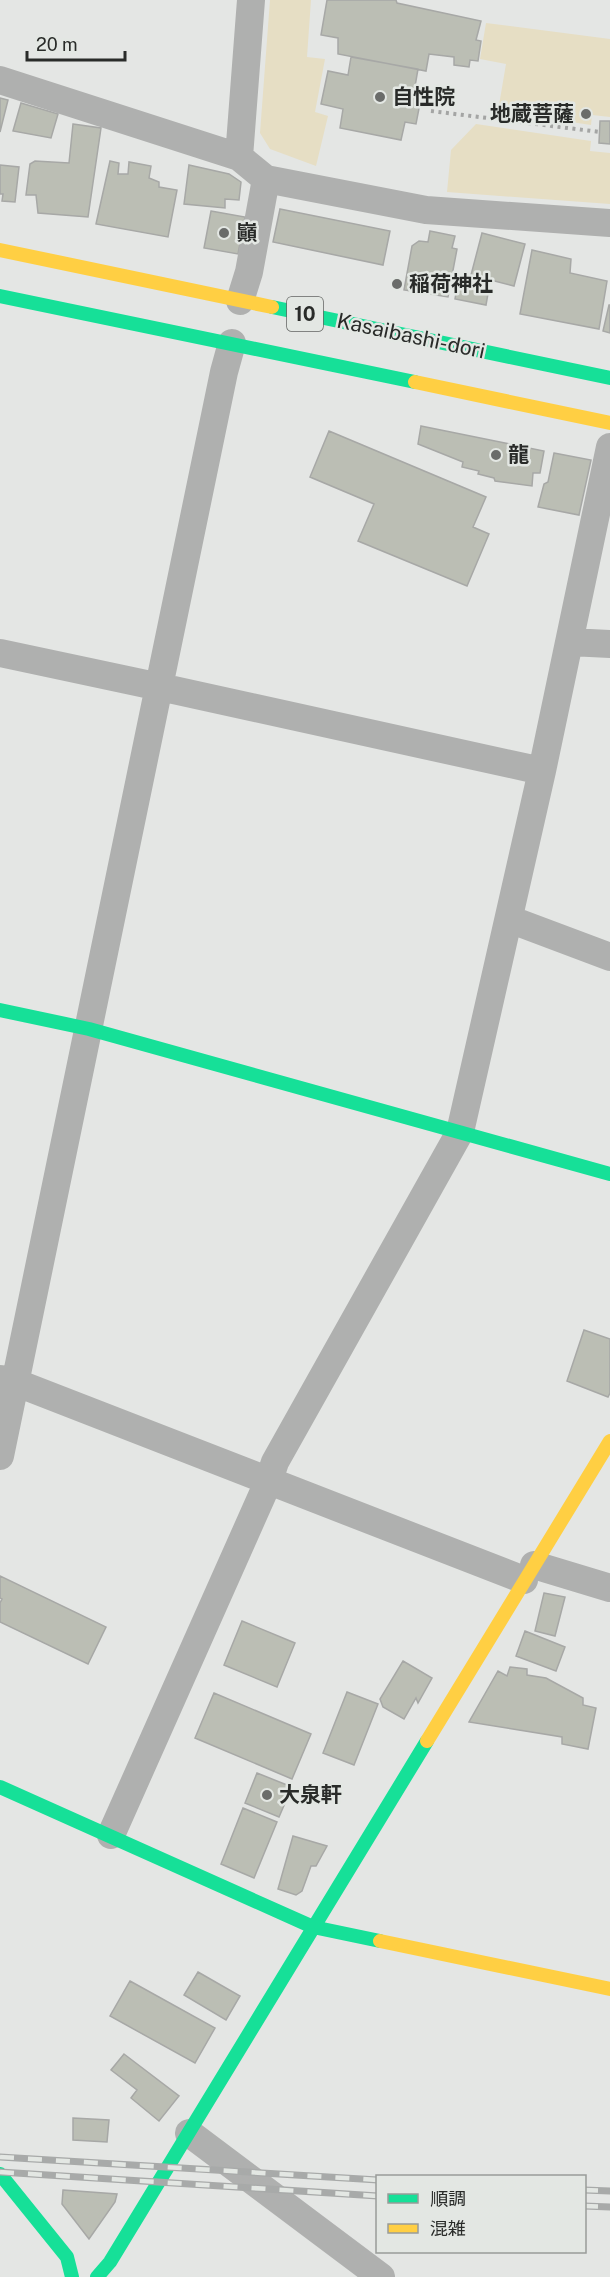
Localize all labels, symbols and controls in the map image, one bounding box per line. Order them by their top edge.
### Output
scale bar [27,24,124,62]
text: 20 m [36,34,78,55]
place label: 自性院 [392,84,455,109]
marker: 自性院 [373,90,387,104]
place label: 地蔵菩薩 [490,101,574,126]
marker: 地蔵菩薩 [579,107,593,121]
place label: 巓 [236,220,258,245]
marker: 巓 [217,226,231,240]
place label: 稲荷神社 [409,271,493,296]
marker: 稲荷神社 [390,277,404,291]
road number: 10 [287,297,323,331]
street label: Kasaibashi-dori [335,308,488,363]
place label: 龍 [508,442,529,467]
marker: 龍 [489,448,503,462]
place label: 大泉軒 [279,1782,342,1807]
marker: 大泉軒 [260,1788,274,1802]
legend [376,2175,586,2253]
text: 順調 [430,2188,466,2209]
text: 混雑 [430,2218,466,2239]

